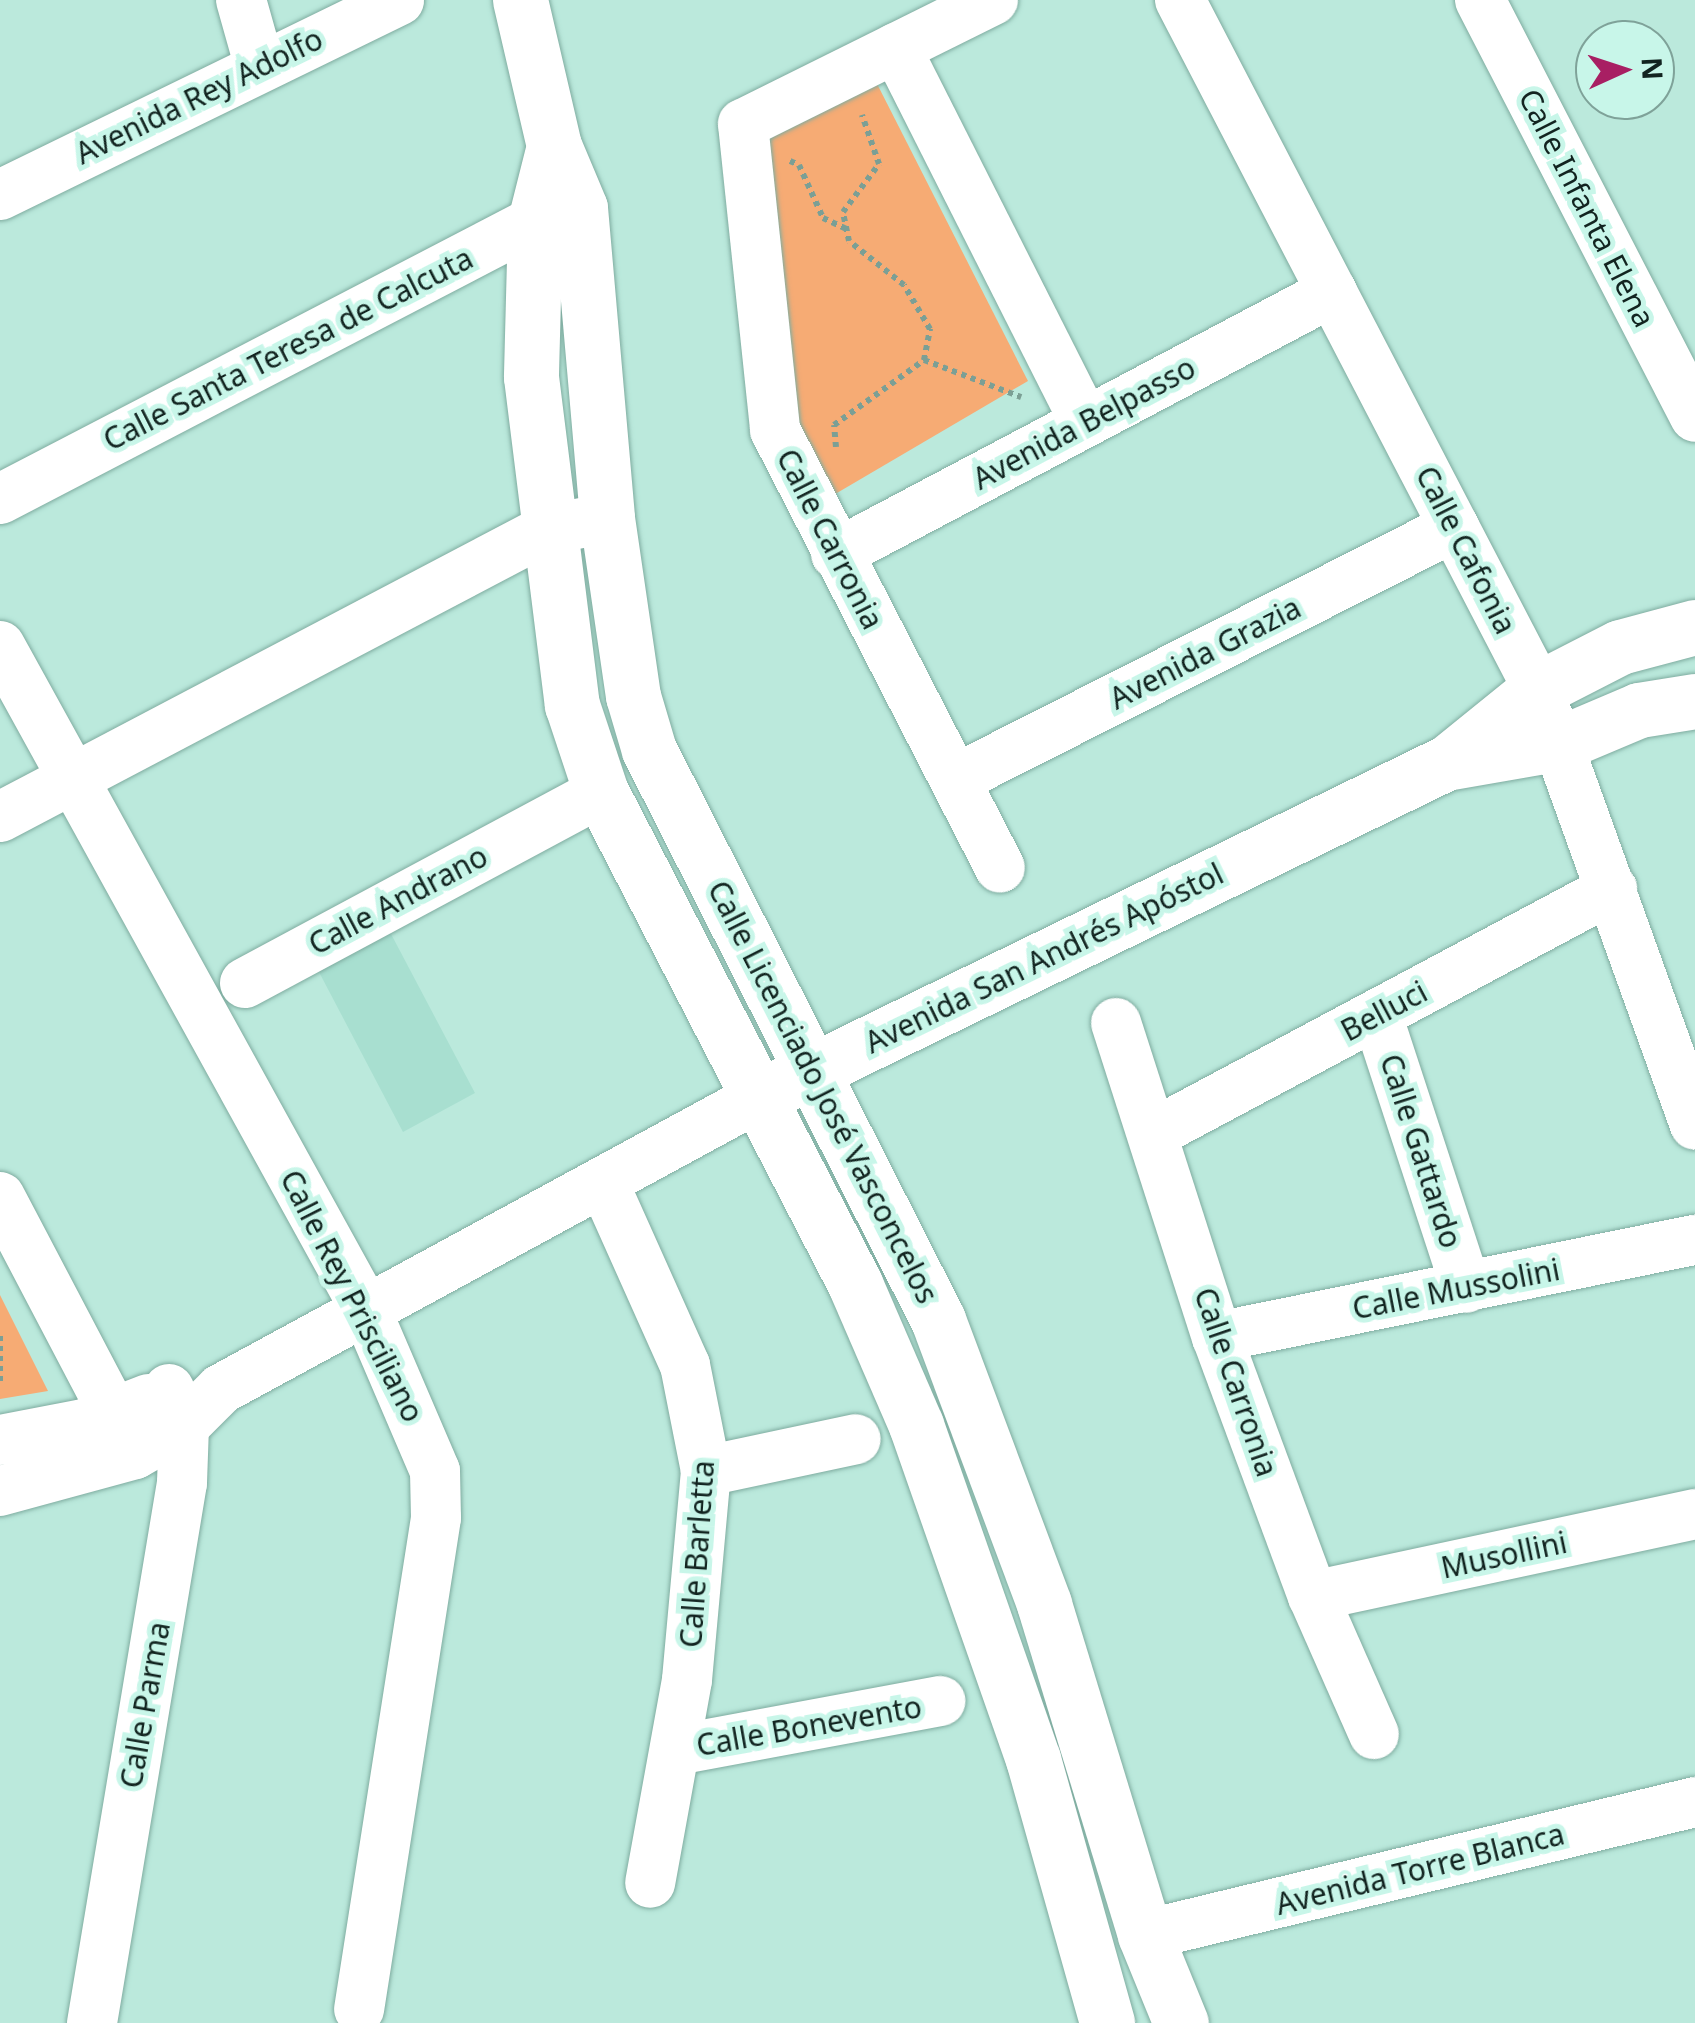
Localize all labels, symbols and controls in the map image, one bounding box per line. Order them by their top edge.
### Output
street label: Avenida Rey Adolfo [69,20,329,172]
north arrow [1575,20,1675,120]
text: N [1633,56,1673,81]
street label: Calle Infanta Elena [1511,83,1663,333]
street label: Calle Santa Teresa de Calcuta [97,240,479,458]
street label: Avenida Belpasso [966,349,1202,497]
street label: Calle Carronia [769,443,891,635]
street label: Calle Cafonia [1408,460,1524,640]
street label: Avenida Grazia [1103,589,1307,717]
street label: Calle Andrano [302,838,494,962]
street label: Avenida San Andrés Apóstol [859,855,1229,1061]
street label: Calle Licenciado José Vasconcelos [700,875,946,1309]
street label: Belluci [1335,973,1433,1049]
street label: Calle Gattardo [1373,1050,1469,1252]
street label: Calle Rey Prisciliano [273,1164,431,1428]
street label: Calle Mussolini [1349,1251,1563,1327]
street label: Calle Carronia [1187,1283,1285,1481]
street label: Calle Barletta [672,1459,722,1649]
street label: Musollini [1438,1524,1570,1586]
street label: Calle Parma [113,1619,177,1791]
street label: Calle Bonevento [694,1688,924,1764]
street label: Avenida Torre Blanca [1272,1816,1568,1922]

